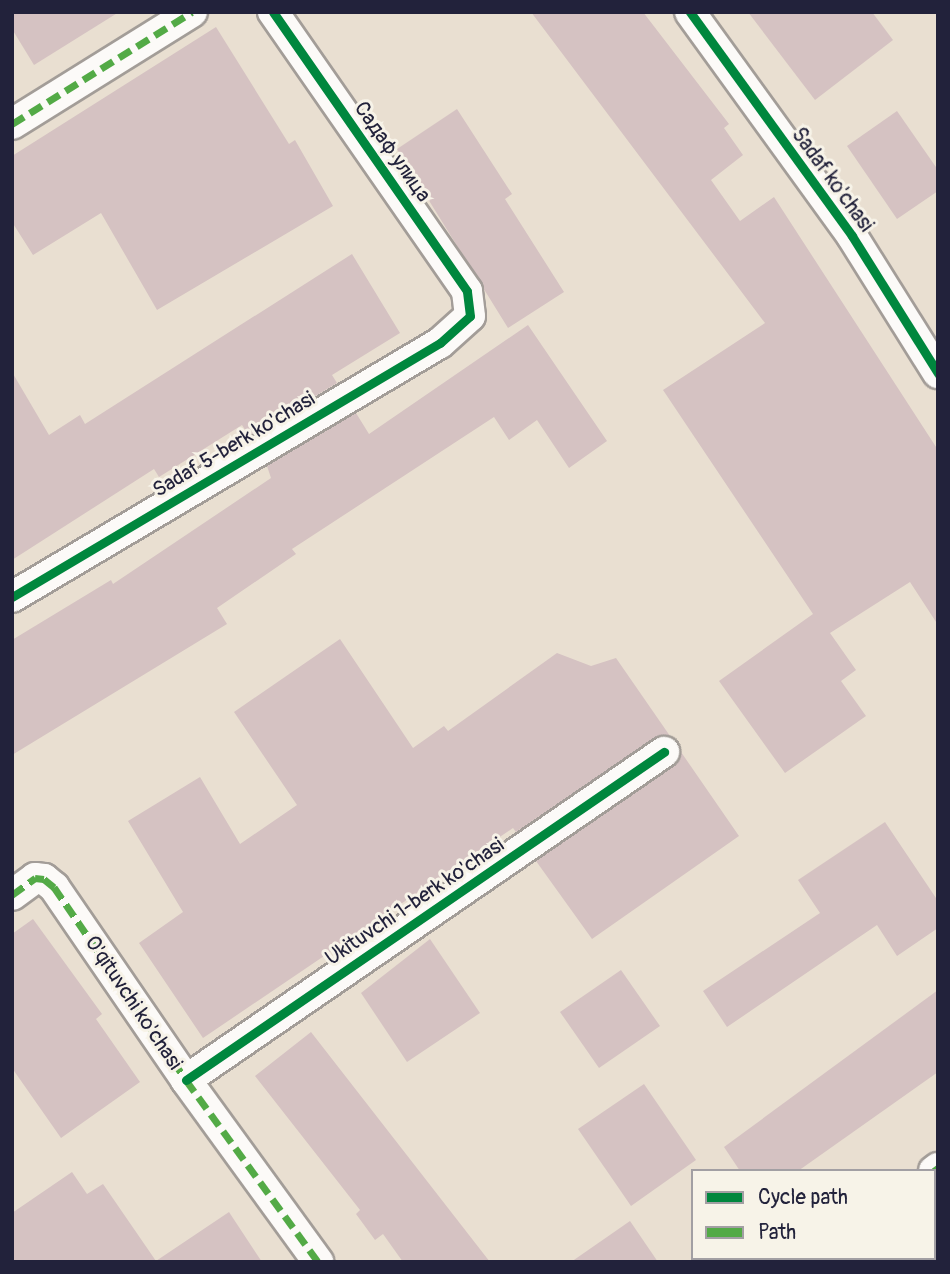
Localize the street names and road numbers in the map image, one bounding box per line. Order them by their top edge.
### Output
street label: Садаф улица [348,97,436,207]
street label: Sadaf ko'chasi [786,123,878,237]
street label: Sadaf 5-berk ko'chasi [148,387,320,503]
street label: Ukituvchi 1-berk ko'chasi [321,833,509,971]
street label: O'qituvchi ko'chasi [79,931,187,1075]

